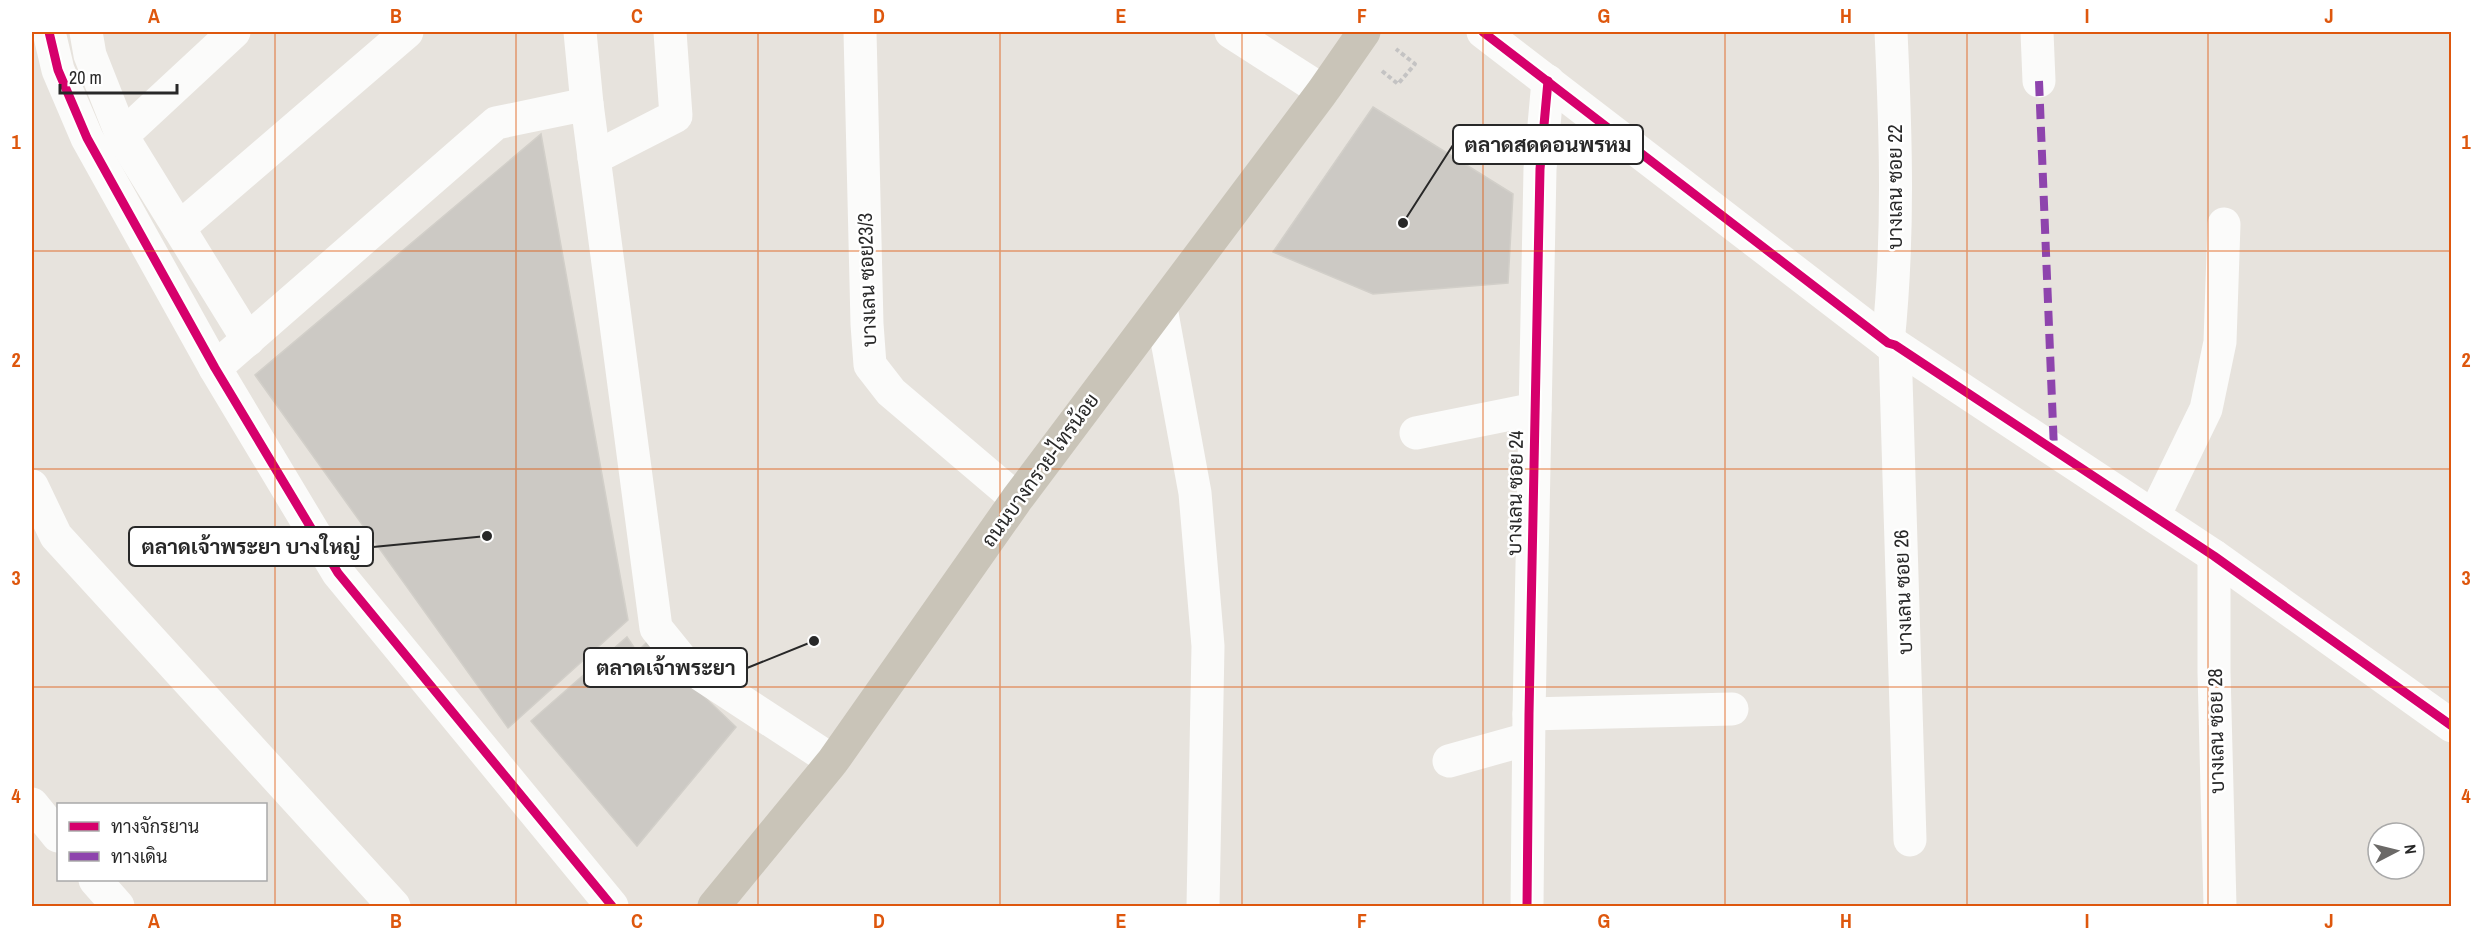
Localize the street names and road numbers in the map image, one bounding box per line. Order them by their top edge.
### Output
street label: บางเลน ซอย 22 [1881,124,1908,250]
street label: บางเลน ซอย23/3 [851,212,882,348]
street label: ถนนบางกรวย-ไทรน้อย [975,387,1104,552]
street label: บางเลน ซอย 24 [1500,430,1529,556]
street label: บางเลน ซอย 26 [1887,529,1918,655]
street label: บางเลน ซอย 28 [2201,668,2230,794]

